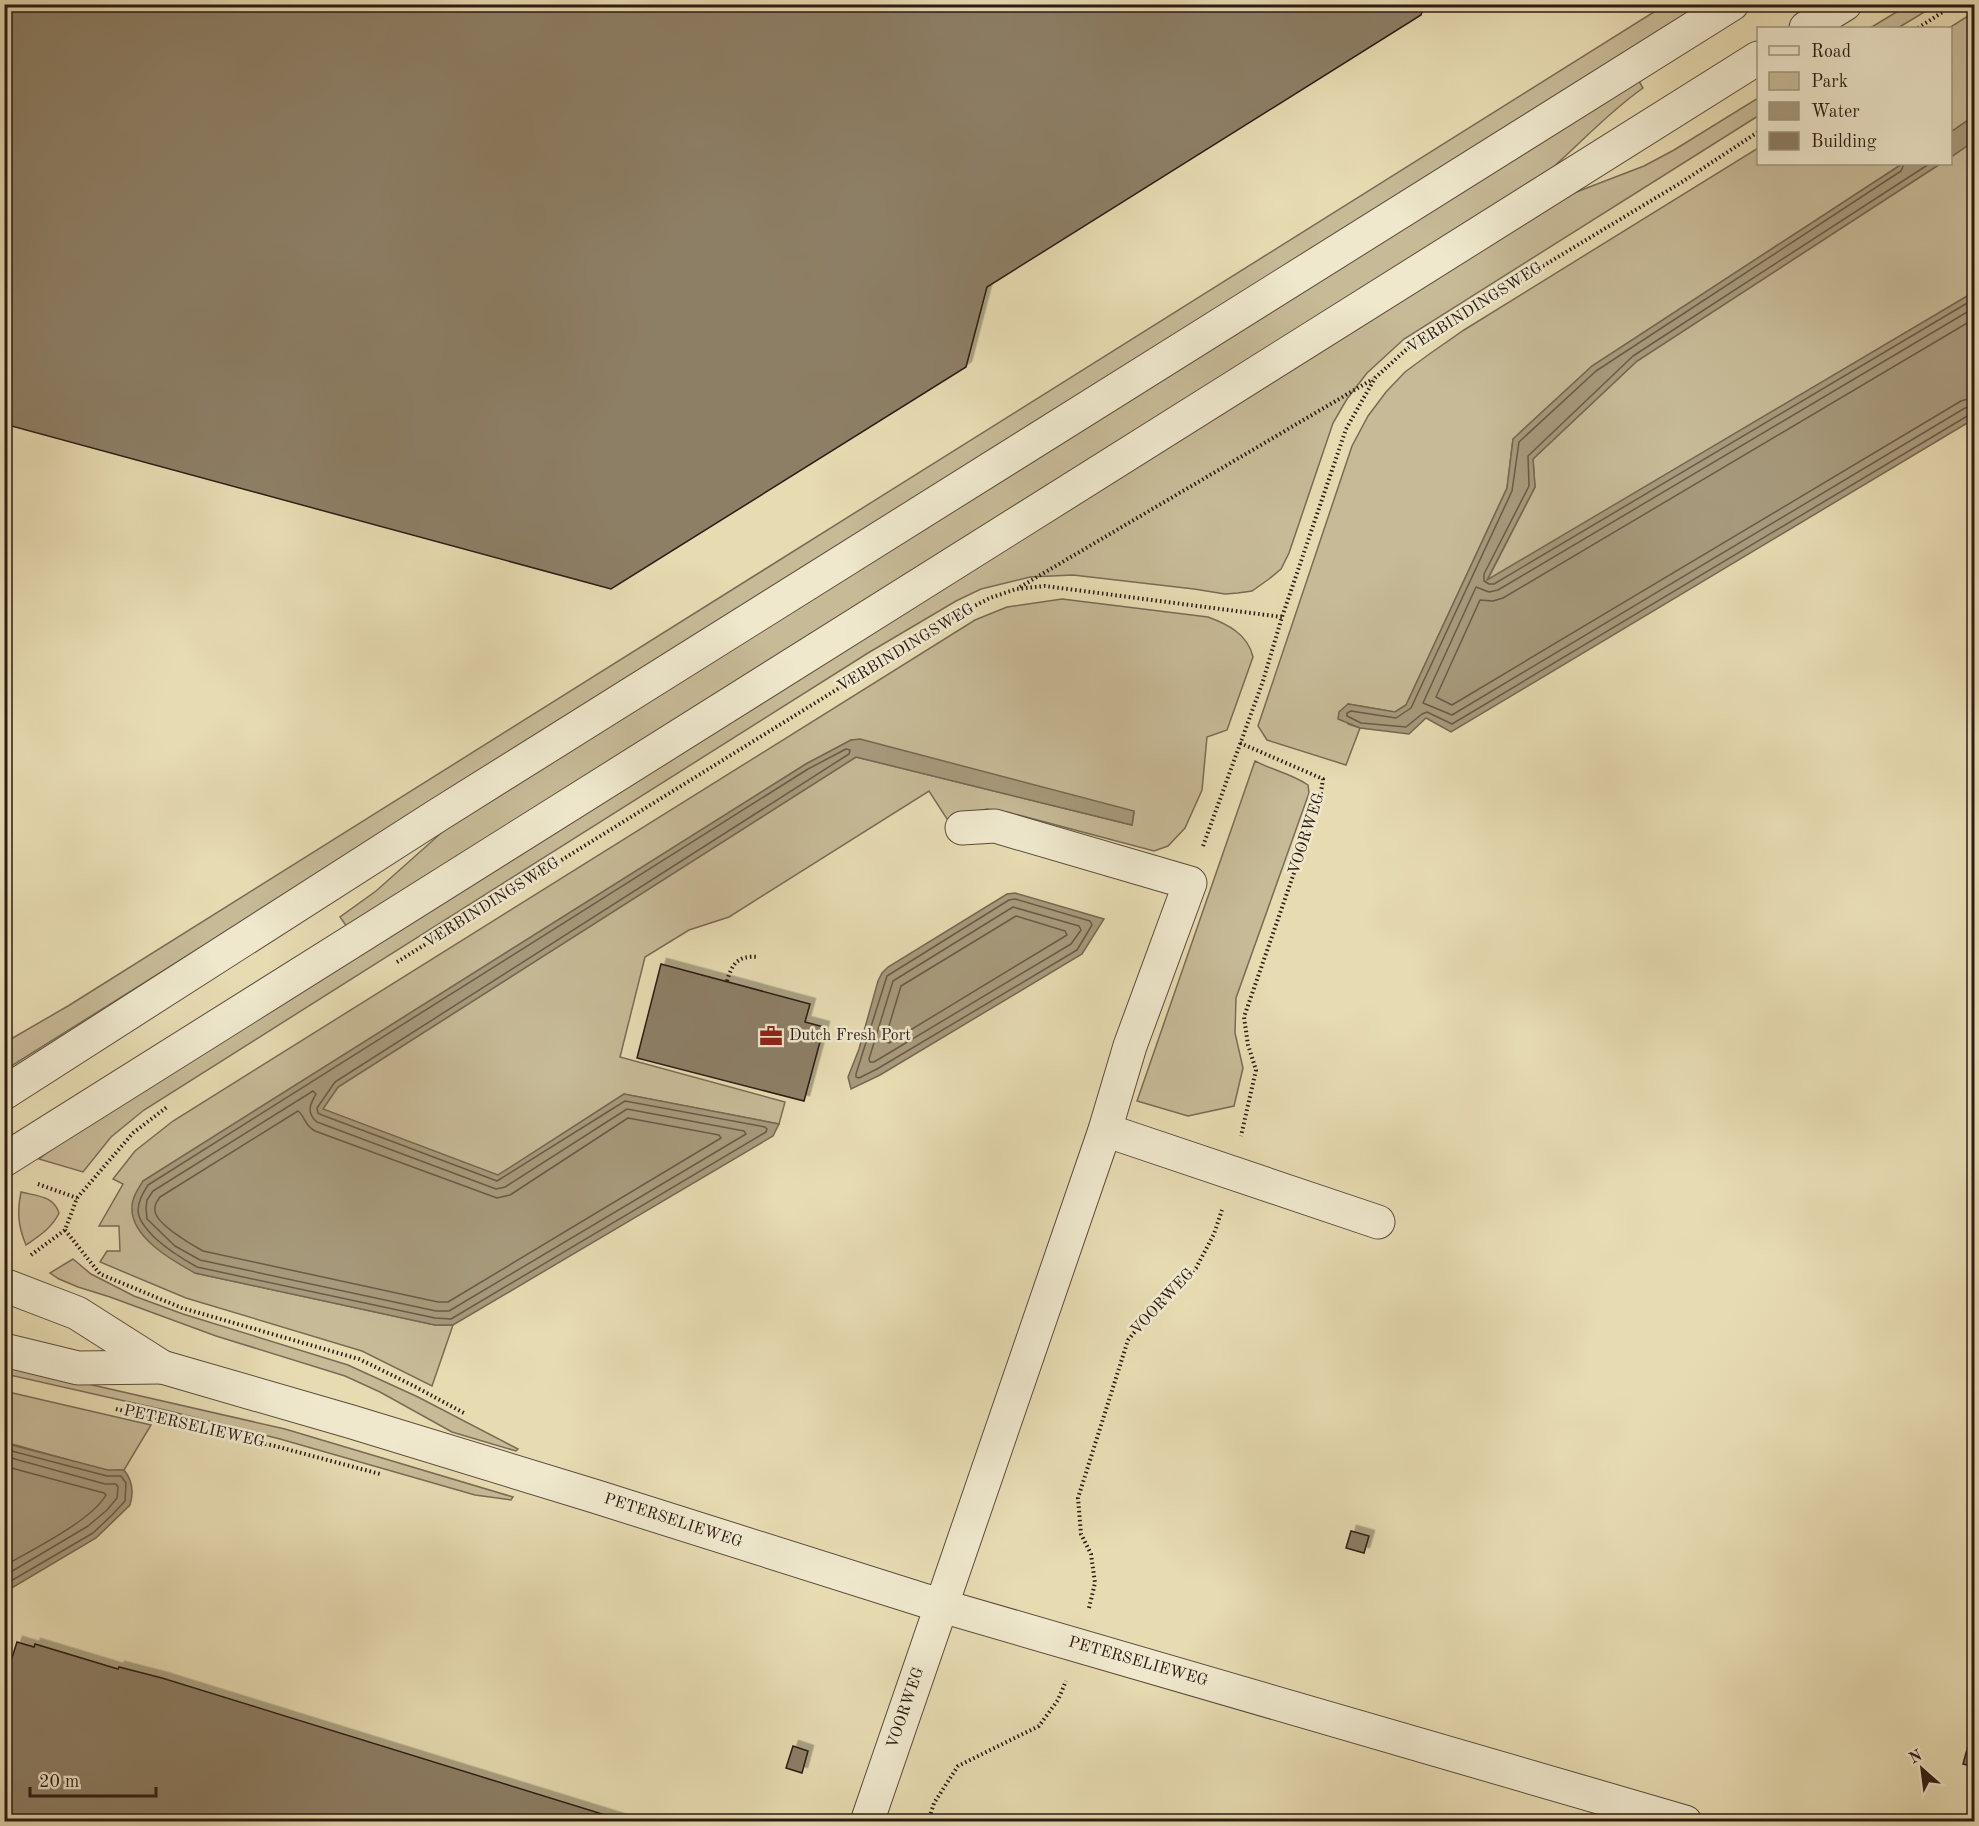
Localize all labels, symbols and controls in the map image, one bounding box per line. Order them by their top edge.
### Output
legend [1757,27,1952,165]
text: Road [1811,43,1851,61]
text: Park [1811,73,1848,91]
text: Water [1811,103,1860,121]
text: Building [1811,133,1877,151]
street label: VERBINDINGSWEG [1404,259,1546,356]
street label: VERBINDINGSWEG [835,601,978,695]
street label: VOORWEG [1286,791,1328,877]
street label: VERBINDINGSWEG [421,854,563,951]
office icon: Dutch Fresh Port [758,1023,784,1049]
place label: Dutch Fresh Port [789,1028,911,1044]
street label: VOORWEG [1128,1265,1198,1338]
street label: PETERSELIEWEG [122,1403,267,1451]
street label: PETERSELIEWEG [602,1491,745,1551]
street label: PETERSELIEWEG [1066,1634,1210,1690]
street label: VOORWEG [885,1665,928,1751]
north arrow [1892,1739,1952,1799]
text: N [1907,1747,1926,1767]
scale bar [30,1760,156,1798]
text: 20 m [39,1773,79,1791]

